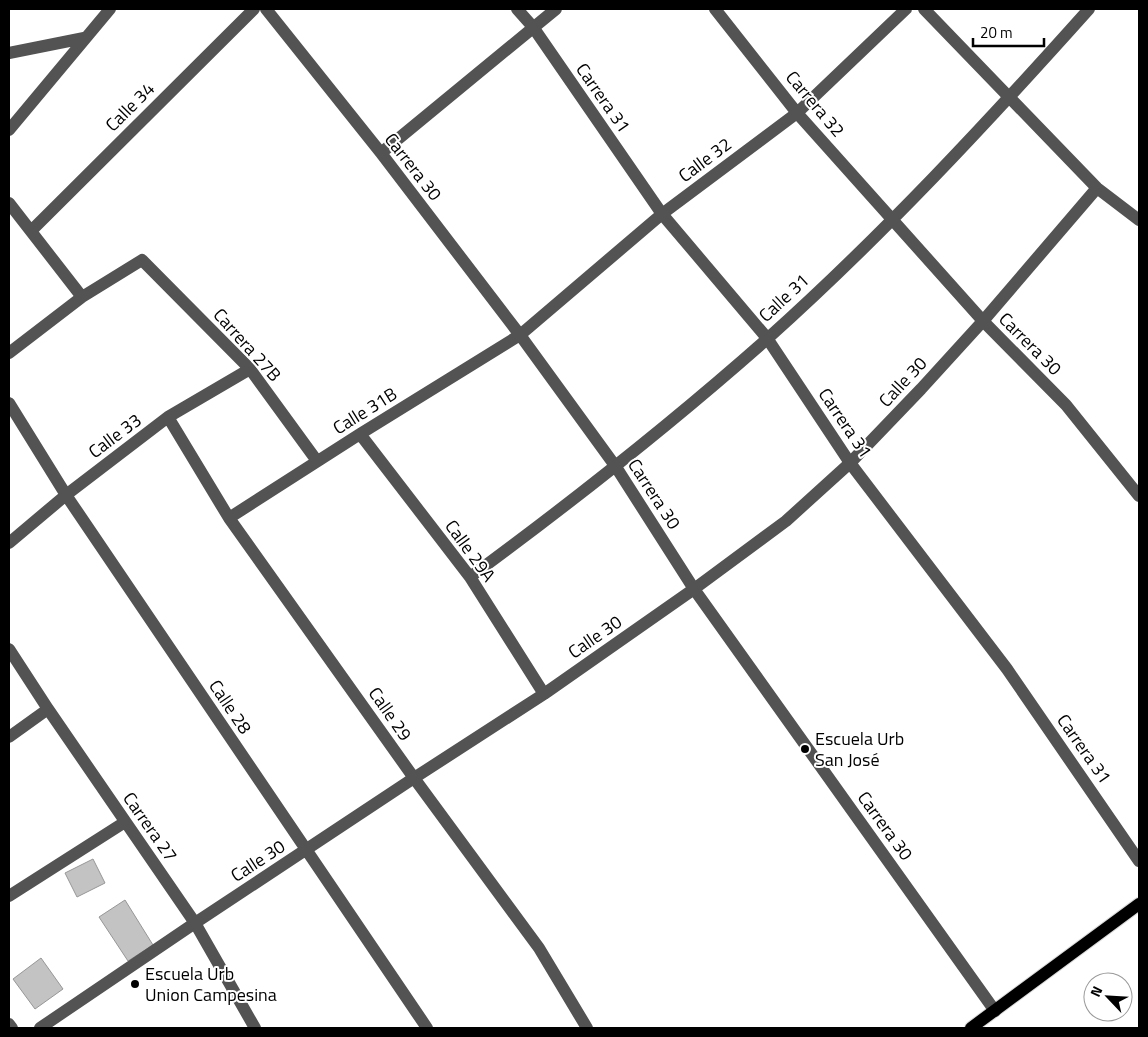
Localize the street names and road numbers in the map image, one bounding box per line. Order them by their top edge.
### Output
street label: Carrera 31 [570,57,637,138]
street label: Carrera 32 [779,65,851,143]
street label: Calle 34 [99,76,161,138]
street label: Carrera 30 [378,127,449,206]
street label: Calle 32 [672,131,737,189]
street label: Calle 31 [752,267,815,328]
street label: Carrera 27B [207,302,288,387]
street label: Carrera 30 [993,306,1068,381]
street label: Calle 30 [872,350,933,413]
street label: Calle 31B [327,380,402,441]
street label: Carrera 31 [812,382,879,463]
street label: Calle 33 [82,407,147,465]
street label: Carrera 30 [621,453,687,534]
street label: Calle 29A [439,514,502,588]
street label: Calle 30 [562,608,627,665]
street label: Calle 28 [202,674,258,739]
street label: Calle 29 [362,681,419,746]
street label: Carrera 31 [1051,708,1118,789]
street label: Carrera 27 [117,786,184,867]
street label: Carrera 30 [851,786,920,866]
street label: Calle 30 [225,833,290,888]

